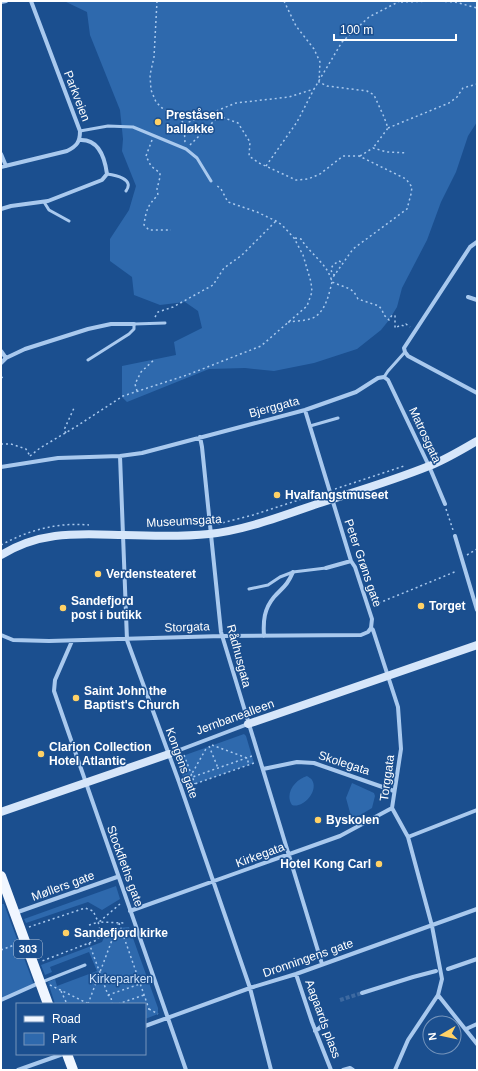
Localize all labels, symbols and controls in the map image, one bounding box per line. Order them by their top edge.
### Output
scale bar [334,16,456,42]
text: 100 m [340,23,373,37]
street label: Parkveien [61,69,93,123]
place label: Preståsen balløkke [166,108,223,136]
marker: Preståsen balløkke [153,117,163,127]
street label: Bjerggata [247,394,301,420]
street label: Matrosgata [406,405,444,465]
place label: Hvalfangstmuseet [285,488,388,502]
marker: Hvalfangstmuseet [272,490,282,500]
street label: Museumsgata [146,512,222,530]
street label: Peter Grøns gate [341,517,385,609]
place label: Verdensteateret [106,567,196,581]
marker: Verdensteateret [93,569,103,579]
place label: Sandefjord post i butikk [71,594,142,622]
place label: Torget [429,599,465,613]
marker: Torget [416,601,426,611]
marker: Sandefjord post i butikk [58,603,68,613]
street label: Storgata [164,619,210,635]
street label: Rådhusgata [224,623,254,689]
place label: Saint John the Baptist's Church [84,684,180,712]
marker: Saint John the Baptist's Church [71,693,81,703]
street label: Jernbanealleen [194,696,276,738]
street label: Kongens gate [163,726,201,800]
place label: Clarion Collection Hotel Atlantic [49,740,152,768]
street label: Skolegata [316,748,372,778]
marker: Clarion Collection Hotel Atlantic [36,749,46,759]
street label: Torggata [377,754,397,802]
place label: Byskolen [326,813,379,827]
marker: Byskolen [313,815,323,825]
street label: Stockfleths gate [104,823,146,909]
street label: Kirkegata [234,840,287,870]
place label: Hotel Kong Carl [280,857,371,871]
marker: Hotel Kong Carl [374,859,384,869]
street label: Møllers gate [30,868,97,904]
place label: Sandefjord kirke [74,926,168,940]
marker: Sandefjord kirke [61,928,71,938]
street label: Dronningens gate [261,936,355,980]
road number: 303 [14,940,42,958]
park label: Kirkeparken [89,972,153,986]
street label: Aagaards plass [302,978,344,1060]
legend [16,1003,146,1055]
text: Road [52,1012,81,1026]
north arrow [422,1015,462,1055]
text: Park [52,1032,78,1046]
text: N [426,1032,439,1041]

